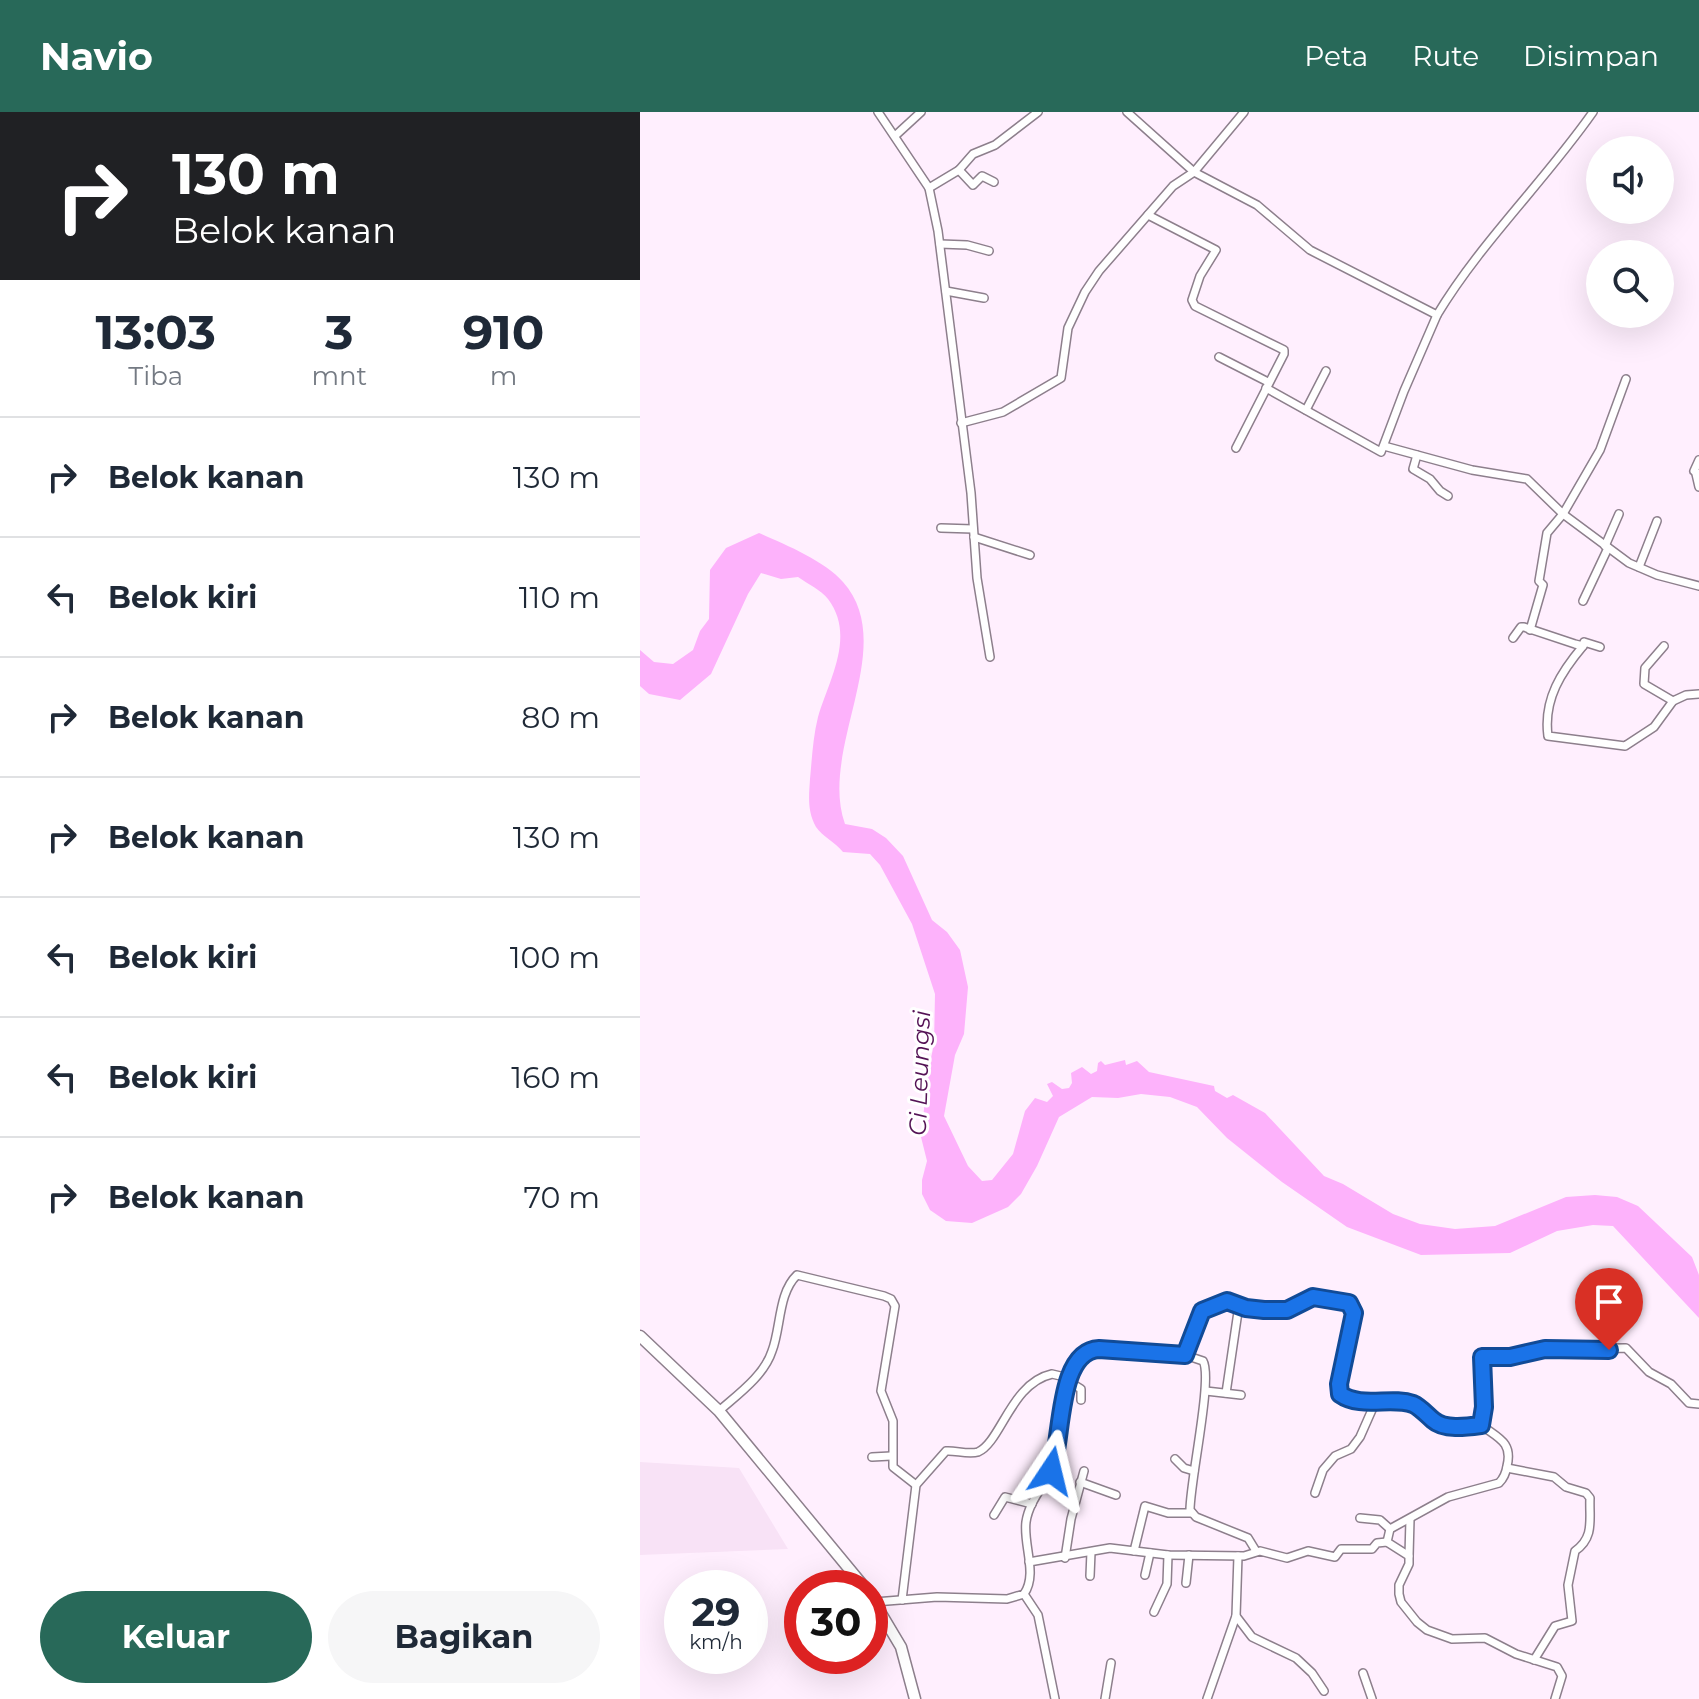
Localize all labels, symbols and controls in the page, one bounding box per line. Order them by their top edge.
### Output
text: Navio [40,33,153,80]
text: Peta [1304,39,1368,73]
text: Rute [1412,39,1479,73]
text: Disimpan [1523,39,1659,73]
map controls [1586,136,1674,328]
button: sound [1586,136,1674,224]
text: 130 m [172,140,340,208]
icon: right [40,144,144,248]
text: Belok kanan [172,208,396,252]
button: search [1586,240,1674,328]
text: 13:03 [96,303,216,361]
text: 3 [325,303,353,361]
text: 910 [463,303,544,361]
text: Tiba [128,360,183,392]
text: mnt [311,360,367,392]
text: m [490,360,517,392]
icon: right [40,455,84,499]
text: Belok kanan [108,459,305,496]
text: 130 m [513,459,600,496]
icon: left [40,575,84,619]
text: Belok kiri [108,579,257,616]
text: 110 m [519,579,600,616]
icon: right [40,695,84,739]
text: Belok kanan [108,699,305,736]
text: 80 m [521,699,600,736]
icon: right [40,815,84,859]
text: Belok kanan [108,819,305,856]
text: 130 m [513,819,600,856]
icon: left [40,935,84,979]
text: Belok kiri [108,939,257,976]
text: 100 m [510,939,600,976]
water label: Ci Leungsi [903,1009,936,1136]
icon: left [40,1055,84,1099]
text: Belok kiri [108,1059,257,1096]
text: 160 m [511,1059,600,1096]
icon: right [40,1175,84,1219]
text: Belok kanan [108,1179,305,1216]
text: 70 m [523,1179,600,1216]
pin [1575,1268,1643,1350]
icon: arrive [1587,1280,1631,1324]
position arrow [1009,1429,1093,1513]
speed limit sign: 30 [784,1570,888,1674]
text: 29 [691,1587,741,1636]
button: Keluar [40,1591,312,1683]
button: Bagikan [328,1591,600,1683]
text: km/h [689,1630,743,1654]

